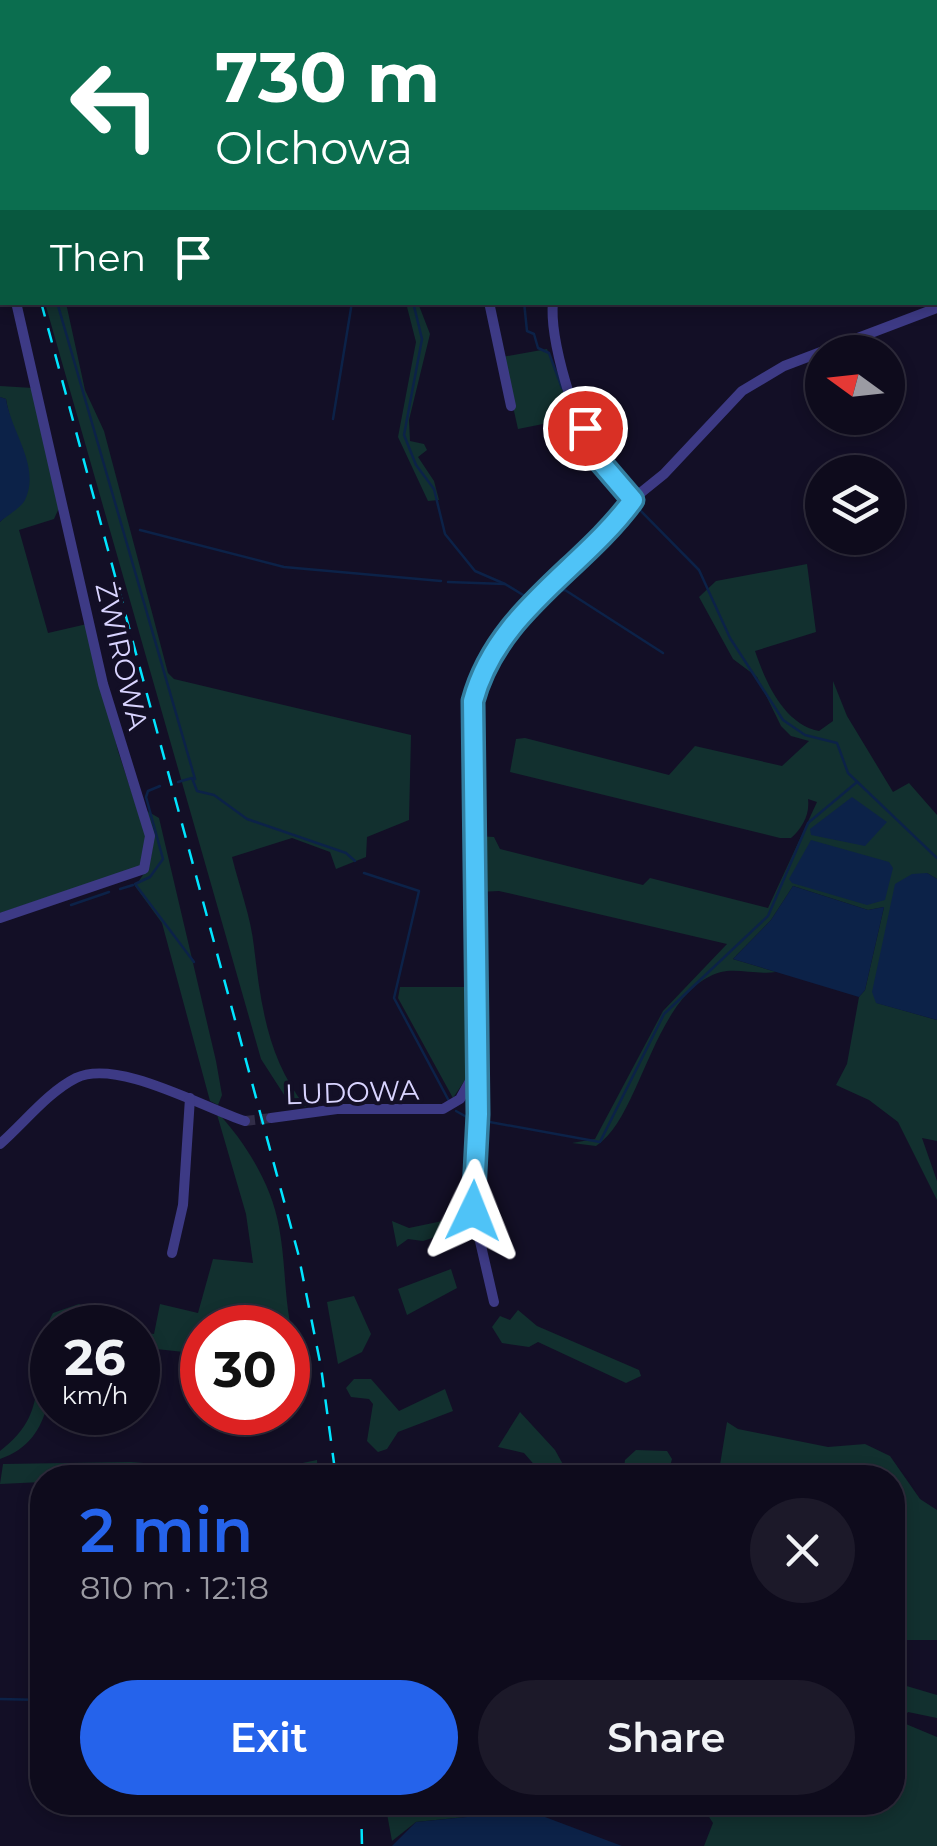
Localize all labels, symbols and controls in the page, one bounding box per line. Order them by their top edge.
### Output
text: 730 m [215,34,440,120]
icon: left [50,40,180,170]
text: Olchowa [215,120,413,175]
icon: arrive [166,230,221,285]
text: Then [50,234,146,281]
north arrow [805,335,905,435]
map controls [805,335,905,555]
pin [543,386,628,471]
icon: arrive [558,401,613,456]
button: layers [805,455,905,555]
street label: ŻWIROWA [88,579,156,734]
street label: LUDOWA [284,1073,421,1111]
position arrow [421,1159,525,1263]
speed limit sign: 30 [180,1305,310,1435]
text: 26 [64,1327,126,1388]
text: km/h [62,1380,128,1410]
text: 2 min [80,1494,253,1567]
button: close [750,1498,855,1603]
text: 810 m · 12:18 [80,1568,269,1607]
button: Exit [80,1680,458,1795]
button: Share [478,1680,855,1795]

